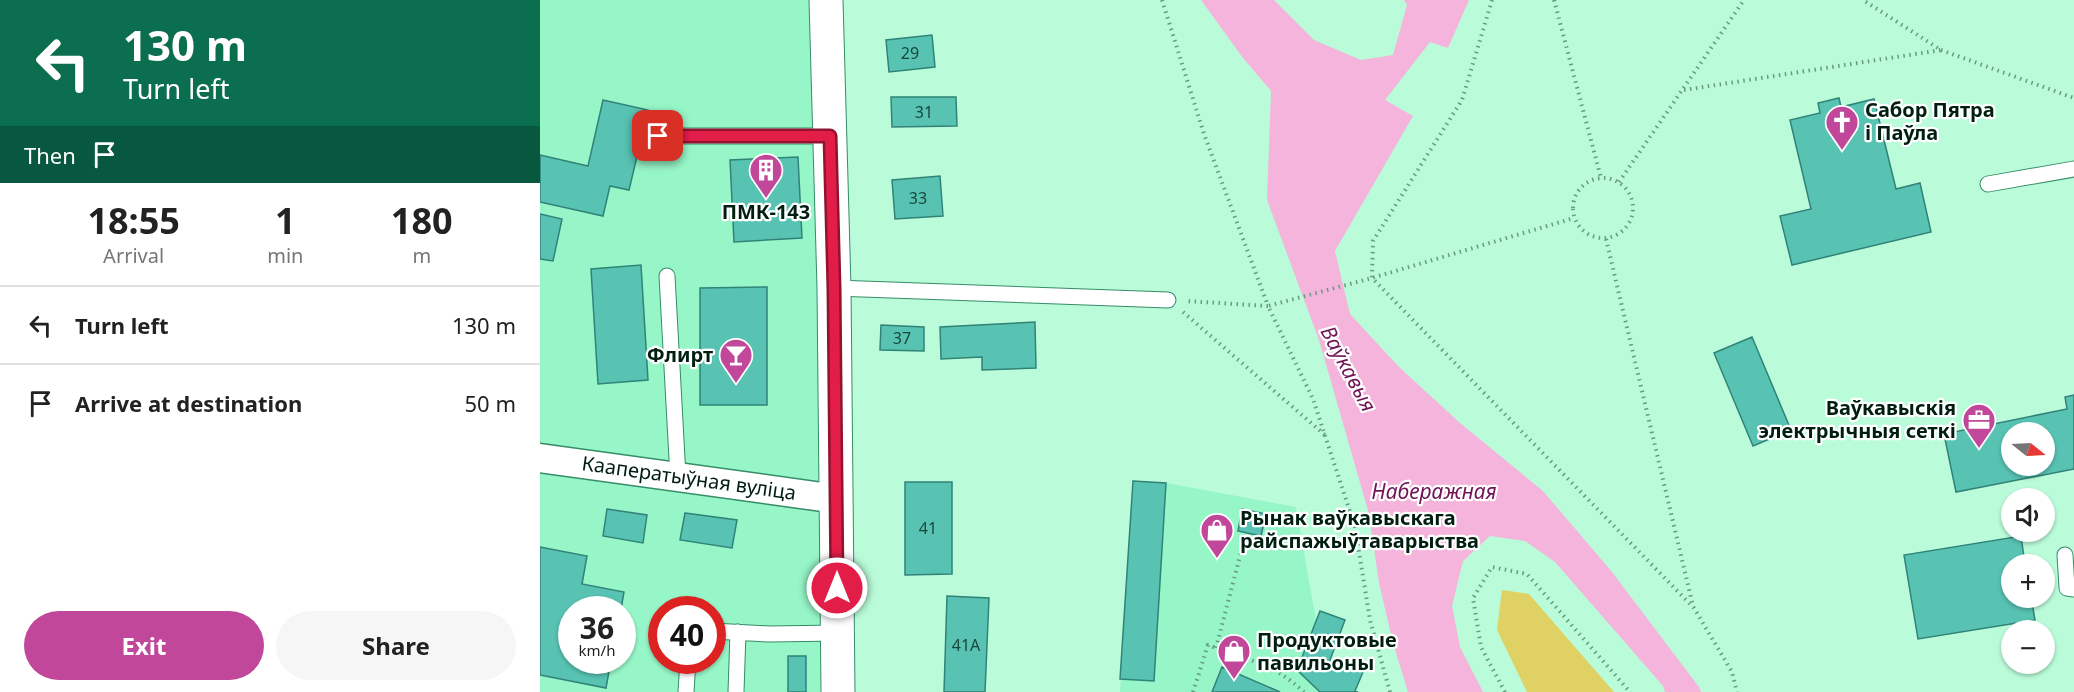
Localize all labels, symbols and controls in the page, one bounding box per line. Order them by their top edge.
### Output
text: 130 m [123,16,247,73]
icon: left [24,24,102,102]
house number: 29 [901,42,919,64]
text: Turn left [123,70,229,107]
place label: Сабор Пятра і Паўла [1865,96,1995,146]
house number: 31 [915,101,933,123]
church icon: Сабор Пятра і Паўла [1824,104,1860,151]
pin [632,110,683,161]
icon: arrive [641,119,674,152]
icon: arrive [88,138,121,171]
text: Then [24,140,76,170]
building icon: ПМК-143 [748,152,784,199]
house number: 33 [909,187,927,209]
text: 18:55 [87,196,180,245]
text: 1 [275,196,296,245]
text: 180 [391,196,453,245]
place label: ПМК-143 [722,198,810,225]
text: Arrival [103,242,164,269]
text: min [267,242,303,269]
text: m [412,242,431,269]
icon: left [24,309,57,342]
text: Turn left [75,310,169,340]
text: 130 m [452,310,516,340]
water label: Ваўкавыя [1315,321,1383,417]
house number: 37 [893,327,911,349]
bar icon: Флирт [718,337,754,384]
place label: Флирт [647,341,713,368]
icon: arrive [24,387,57,420]
text: Arrive at destination [75,388,302,418]
text: 50 m [465,388,516,418]
place label: Ваўкавыскія электрычныя сеткі [1759,394,1956,444]
office icon: Ваўкавыскія электрычныя сеткі [1961,402,1997,449]
north arrow [2001,422,2055,476]
map controls [2001,422,2055,674]
street label: Кааператыўная вуліца [580,449,798,506]
water label: Наберажная [1372,477,1497,505]
button: sound [2001,488,2055,542]
place label: Рынак ваўкавыскага райспажыўтаварыства [1240,504,1479,554]
shop icon: Рынак ваўкавыскага райспажыўтаварыства [1199,512,1235,559]
house number: 41 [919,517,937,539]
button: + [2001,554,2055,608]
position arrow [805,556,869,620]
speed limit sign: 40 [648,596,726,674]
text: 36 [580,607,614,648]
button: Exit [24,611,264,680]
button: Share [276,611,516,680]
button: − [2001,620,2055,674]
place label: Продуктовые павильоны [1257,626,1397,676]
shop icon: Продуктовые павильоны [1216,633,1252,680]
house number: 41А [952,634,981,656]
text: km/h [579,640,615,660]

